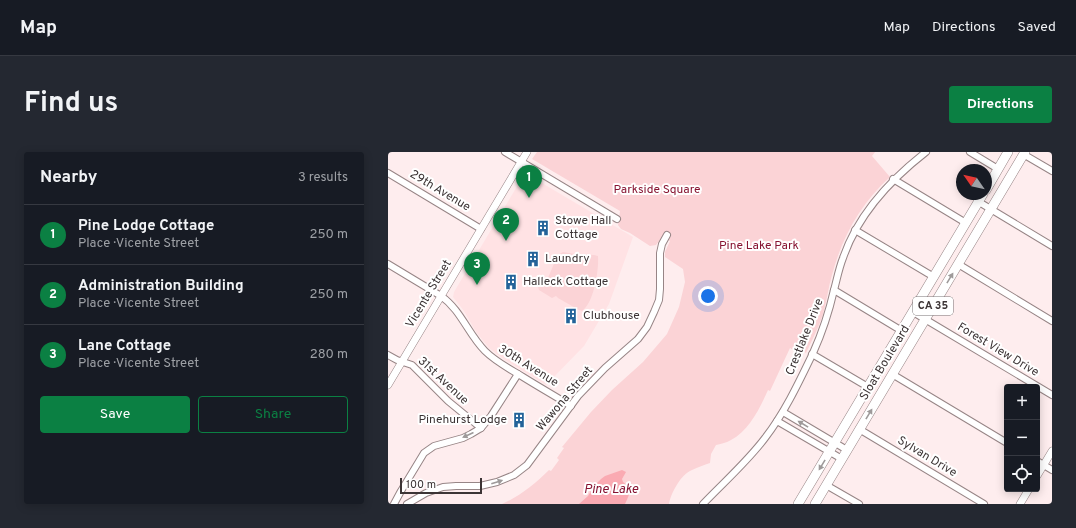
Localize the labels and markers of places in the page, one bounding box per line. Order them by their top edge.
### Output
pin: 1 [516,165,542,198]
pin: 2 [493,208,519,241]
place label: Stowe Hall Cottage [555,213,611,243]
building icon: Stowe Hall Cottage [534,219,552,237]
building icon: Laundry [524,250,542,268]
place label: Laundry [545,251,590,267]
pin: 3 [464,252,490,285]
building icon: Halleck Cottage [502,273,520,291]
place label: Halleck Cottage [523,274,608,290]
building icon: Clubhouse [562,307,580,325]
place label: Clubhouse [583,308,640,324]
building icon: Pinehurst Lodge [510,411,528,429]
place label: Pinehurst Lodge [418,412,507,428]

